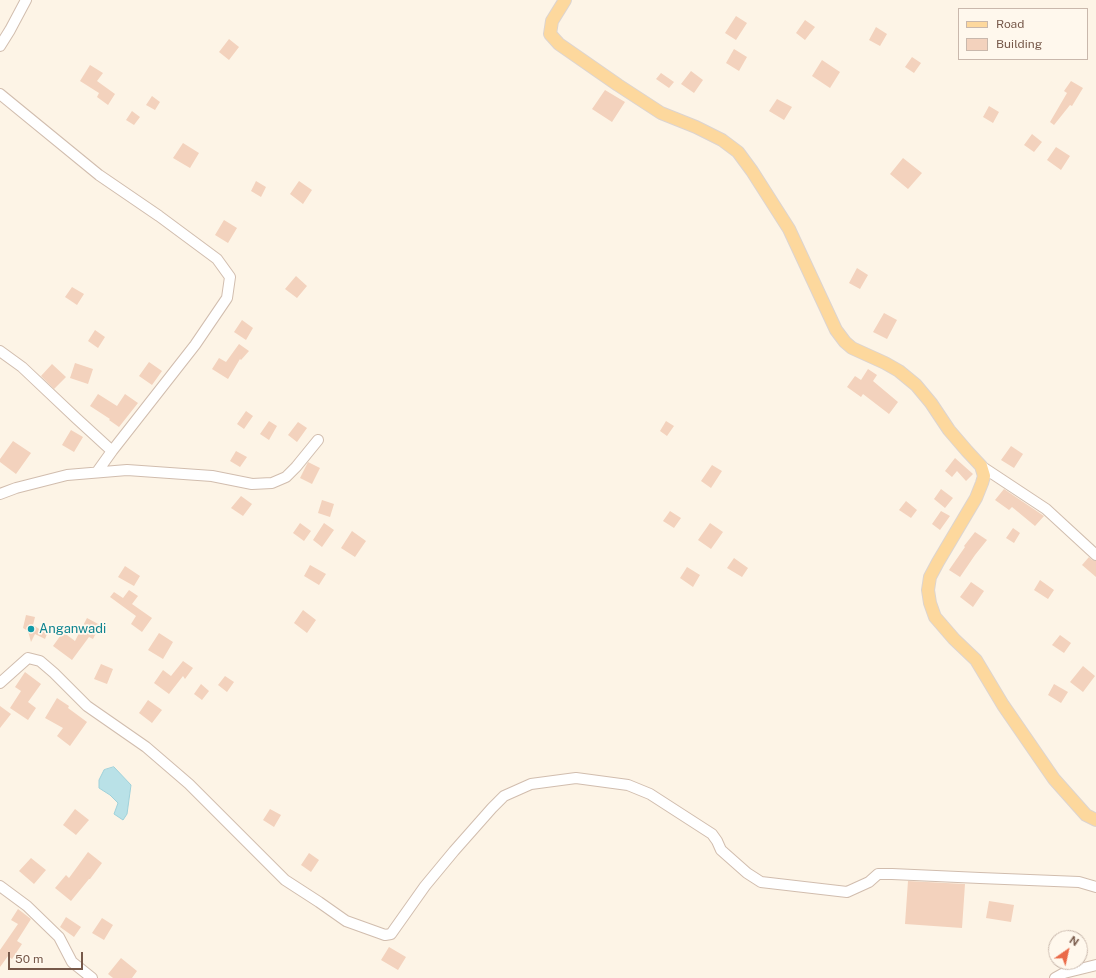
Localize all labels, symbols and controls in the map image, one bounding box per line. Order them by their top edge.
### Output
legend [958,8,1088,60]
text: Road [996,17,1024,31]
text: Building [996,37,1042,51]
place label: Anganwadi [39,621,106,637]
marker: Anganwadi [26,624,36,634]
north arrow [1048,930,1088,970]
text: N [1067,933,1081,948]
scale bar [10,944,85,970]
text: 50 m [15,952,43,966]

